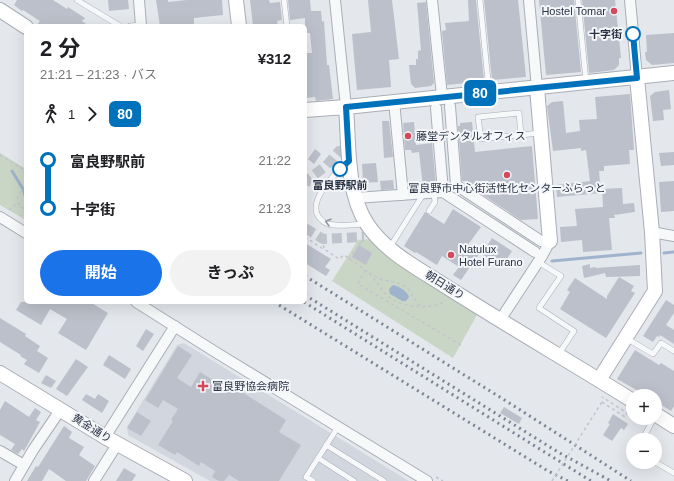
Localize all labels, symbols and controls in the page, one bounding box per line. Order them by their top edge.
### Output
place label: Hostel Tomar [541,5,606,17]
marker: Hostel Tomar [609,6,619,16]
marker: 十字街 [625,26,641,42]
place label: 十字街 [589,28,622,40]
text: 2 分 [40,36,80,61]
text: ¥312 [258,50,291,67]
text: 21:21 – 21:23 · バス [40,67,157,82]
line badge: 80 [462,80,498,106]
text: 80 [472,85,488,101]
icon: walk [40,103,62,125]
icon: forward [81,103,103,125]
text: 80 [117,106,133,122]
text: 1 [68,107,75,122]
place label: 藤堂デンタルオフィス [416,130,526,142]
marker: 藤堂デンタルオフィス [403,131,413,141]
text: 富良野駅前 [70,153,145,170]
text: 21:22 [258,153,291,168]
marker: 富良野駅前 [332,161,348,177]
marker: 富良野市中心街活性化センターふらっと [502,170,512,180]
place label: 富良野駅前 [313,179,368,191]
place label: 富良野市中心街活性化センターふらっと [408,182,606,194]
text: 十字街 [70,201,115,218]
text: 21:23 [258,201,291,216]
one-way arrow [325,219,331,227]
place label: Natulux Hotel Furano [459,243,523,268]
button: 開始 [40,250,162,296]
button: きっぷ [170,250,291,296]
marker: Natulux Hotel Furano [446,250,456,260]
street label: 朝日通り [423,268,467,302]
marker: 富良野協会病院 [197,380,209,392]
place label: 富良野協会病院 [212,380,289,392]
map controls [626,389,662,469]
button: + [626,389,662,425]
street label: 黄金通り [70,411,114,445]
button: − [626,433,662,469]

